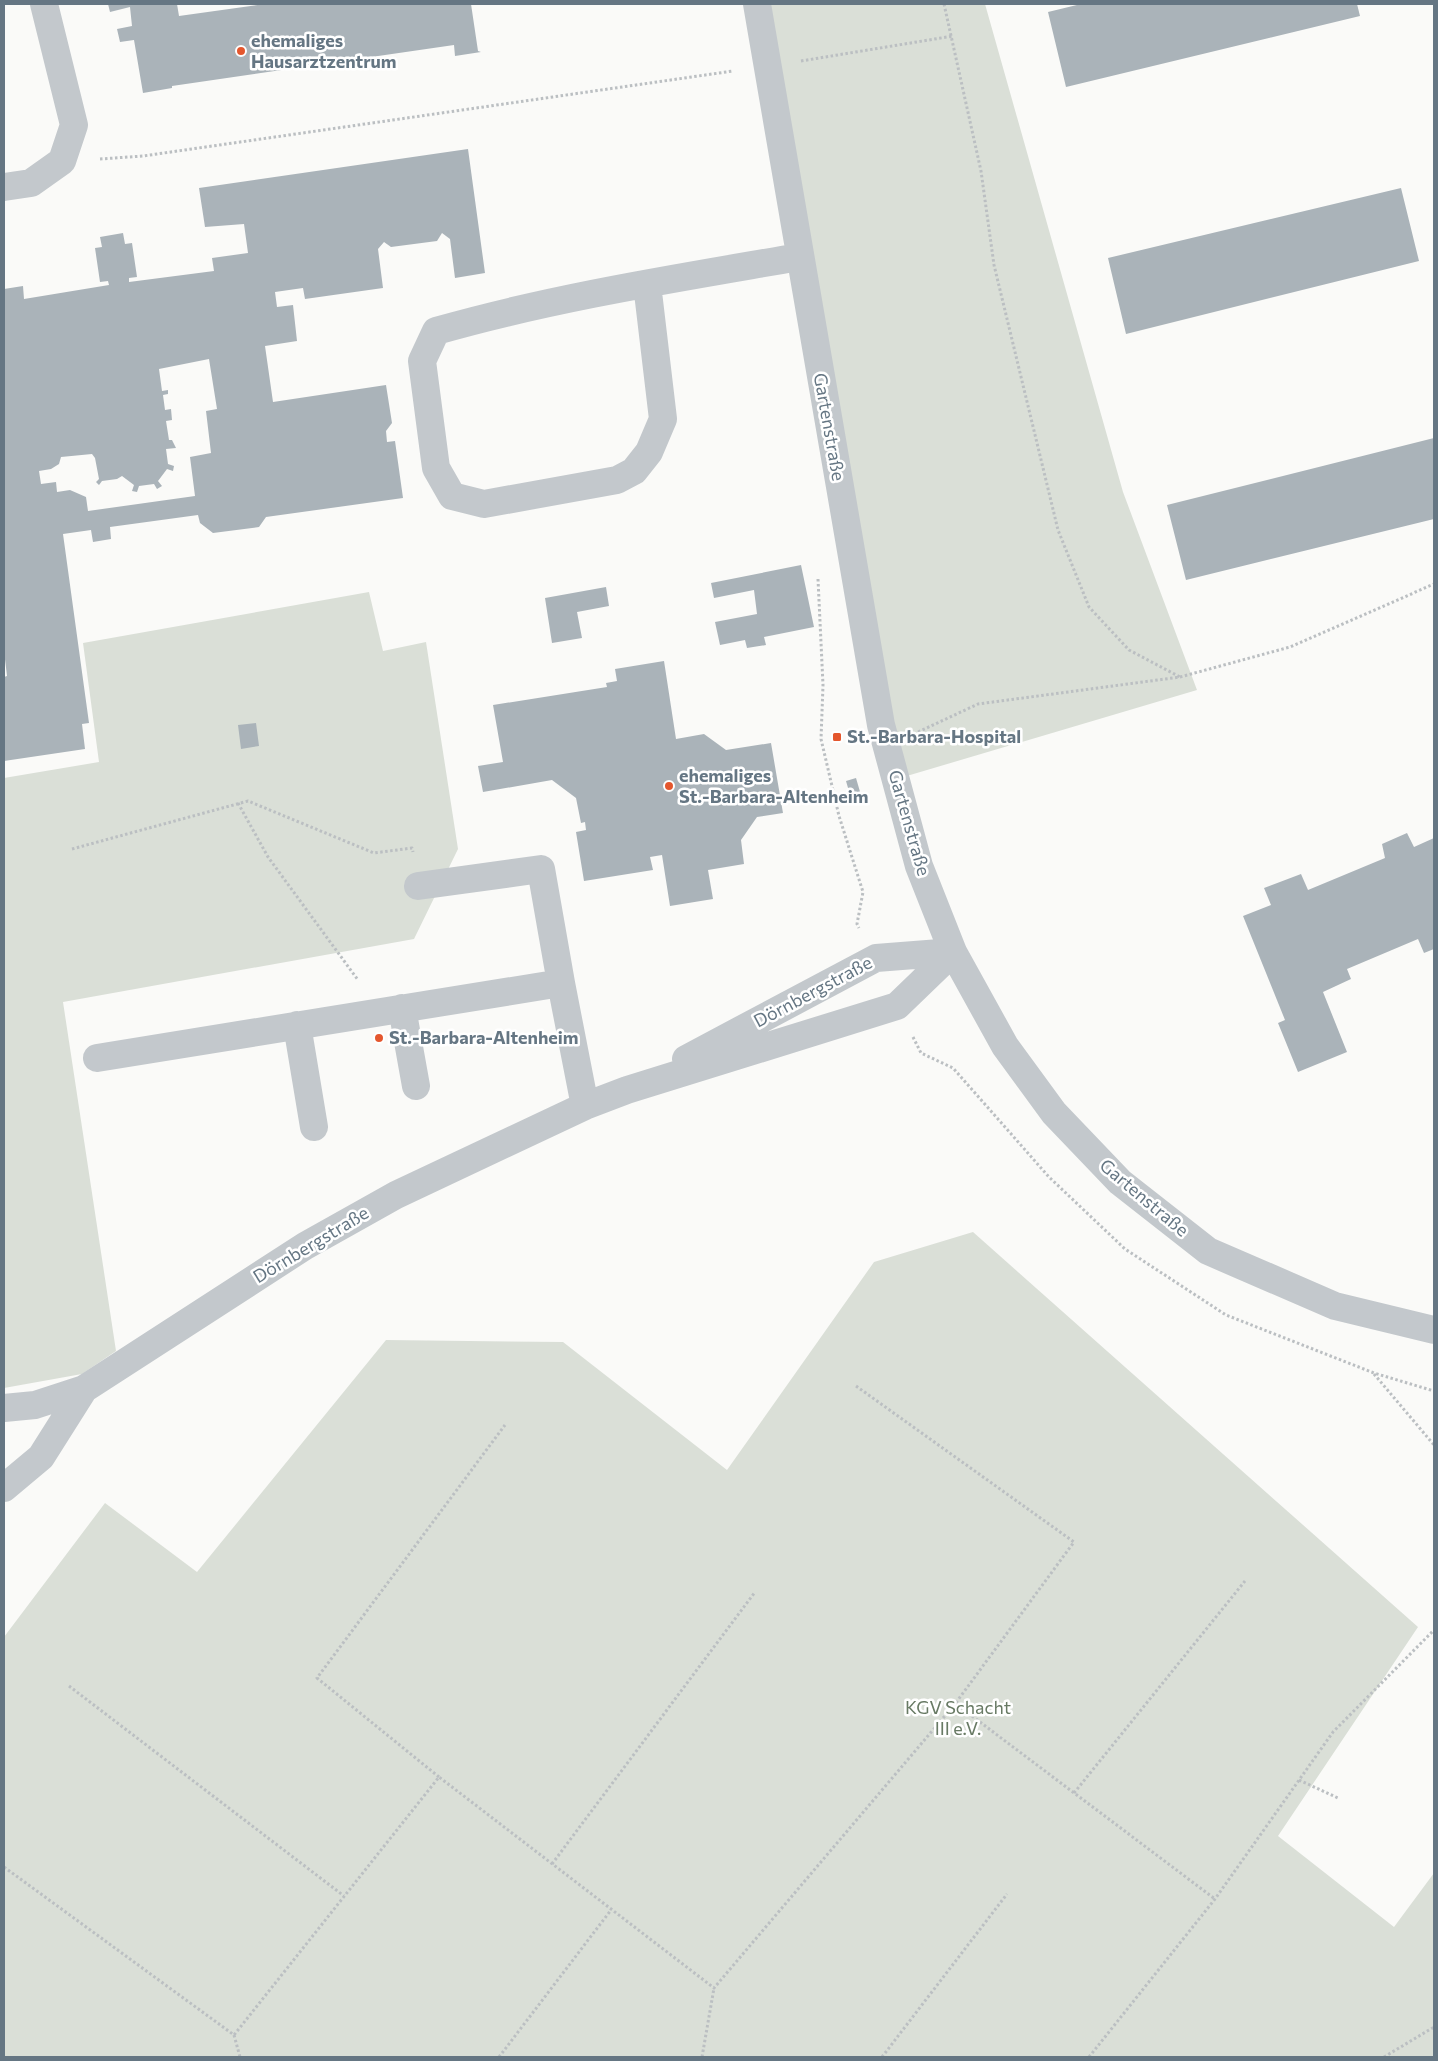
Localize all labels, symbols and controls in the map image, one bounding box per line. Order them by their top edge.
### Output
place label: ehemaliges Hausarztzentrum [251,29,397,72]
marker: ehemaliges Hausarztzentrum [235,45,247,57]
street label: Gartenstraße [810,371,850,483]
place label: St.-Barbara-Hospital [847,725,1021,747]
marker: St.-Barbara-Hospital [831,731,843,743]
place label: ehemaliges St.-Barbara-Altenheim [679,764,869,807]
street label: Gartenstraße [884,767,936,878]
marker: ehemaliges St.-Barbara-Altenheim [663,780,675,792]
street label: Dörnbergstraße [750,951,876,1032]
place label: St.-Barbara-Altenheim [389,1026,579,1048]
marker: St.-Barbara-Altenheim [373,1032,385,1044]
street label: Gartenstraße [1096,1154,1194,1241]
street label: Dörnbergstraße [249,1201,372,1287]
park label: KGV Schacht III e.V. [905,1696,1011,1739]

